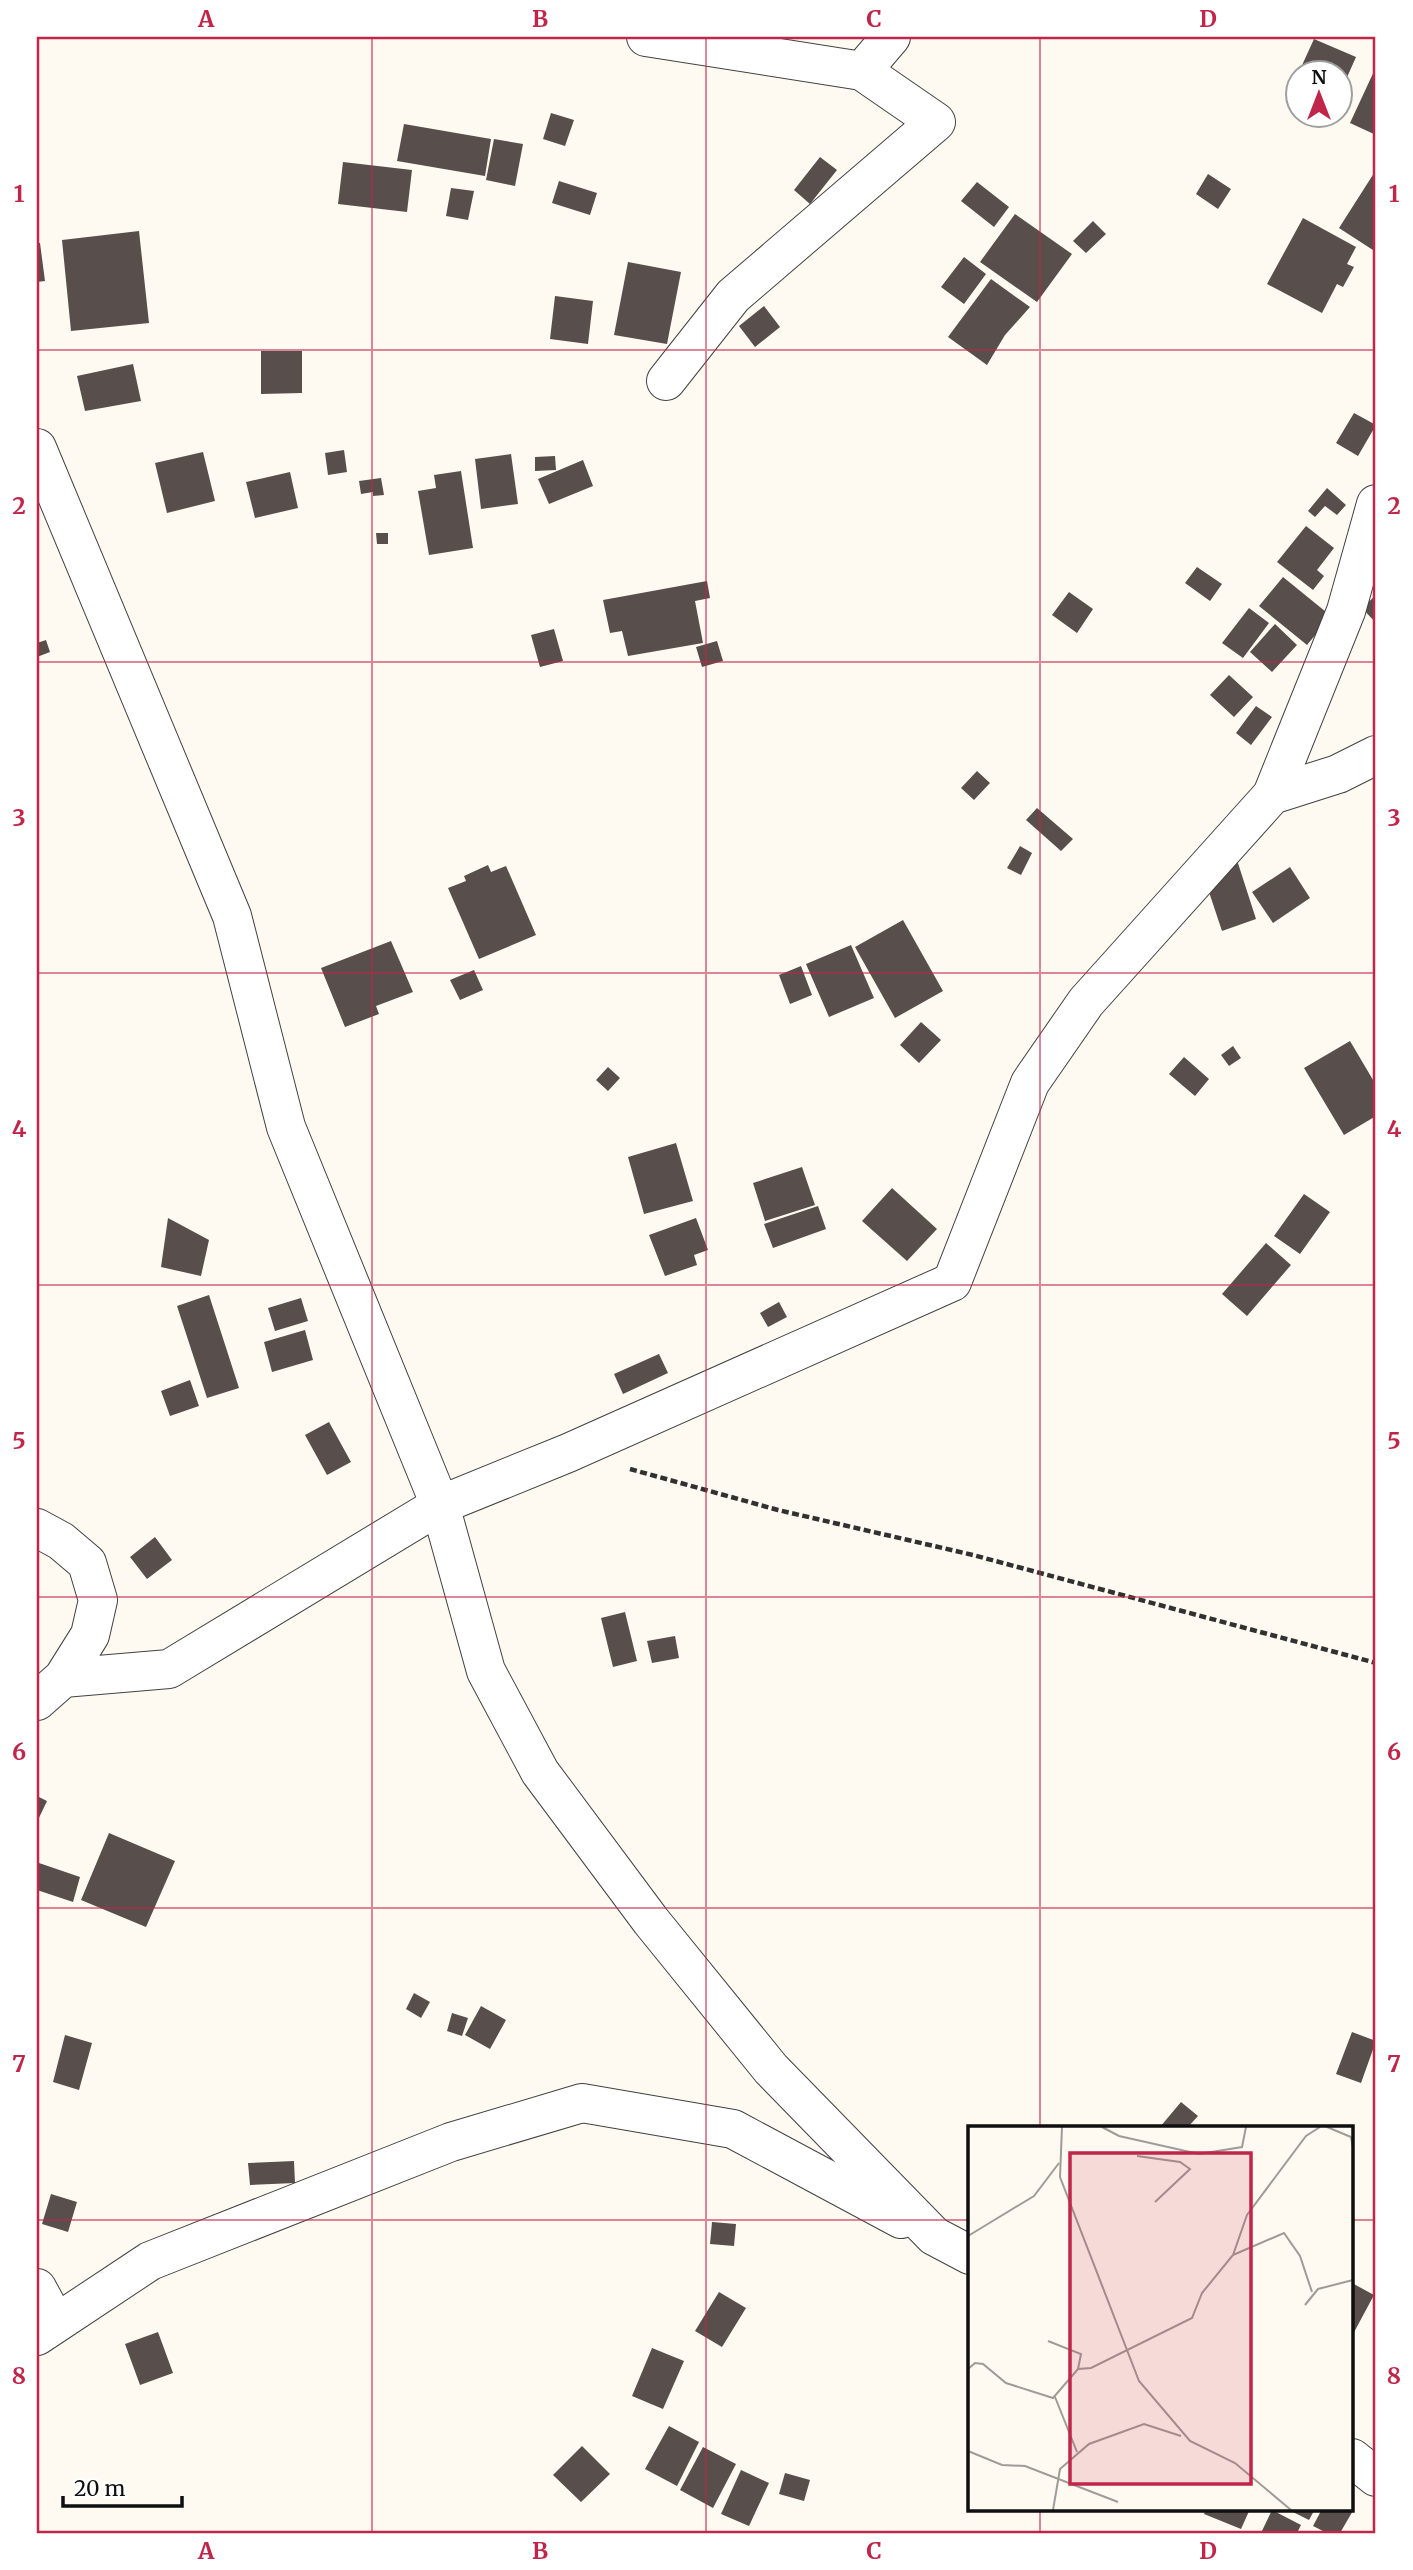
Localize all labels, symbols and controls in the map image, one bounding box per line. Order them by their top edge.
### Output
text: A [197,4,215,33]
text: B [532,4,548,33]
text: C [866,4,882,33]
text: D [1199,4,1217,33]
north arrow [1284,60,1354,130]
text: N [1311,65,1327,89]
text: 1 [14,179,25,208]
text: 1 [1389,179,1400,208]
text: 2 [12,491,26,520]
text: 2 [1387,491,1401,520]
text: 3 [12,803,26,832]
text: 3 [1387,803,1401,832]
text: 4 [12,1114,27,1143]
text: 4 [1387,1114,1402,1143]
text: 5 [12,1426,26,1455]
text: 5 [1387,1426,1401,1455]
text: 6 [12,1737,26,1766]
text: 6 [1387,1737,1401,1766]
text: 7 [12,2049,26,2078]
text: 7 [1387,2049,1401,2078]
inset map [968,2126,1354,2510]
text: 8 [12,2361,26,2390]
text: 8 [1387,2361,1401,2390]
scale bar [63,2465,182,2509]
text: 20 m [74,2475,126,2502]
text: A [197,2536,215,2565]
text: B [532,2536,548,2565]
text: C [866,2536,882,2565]
text: D [1199,2536,1217,2565]

